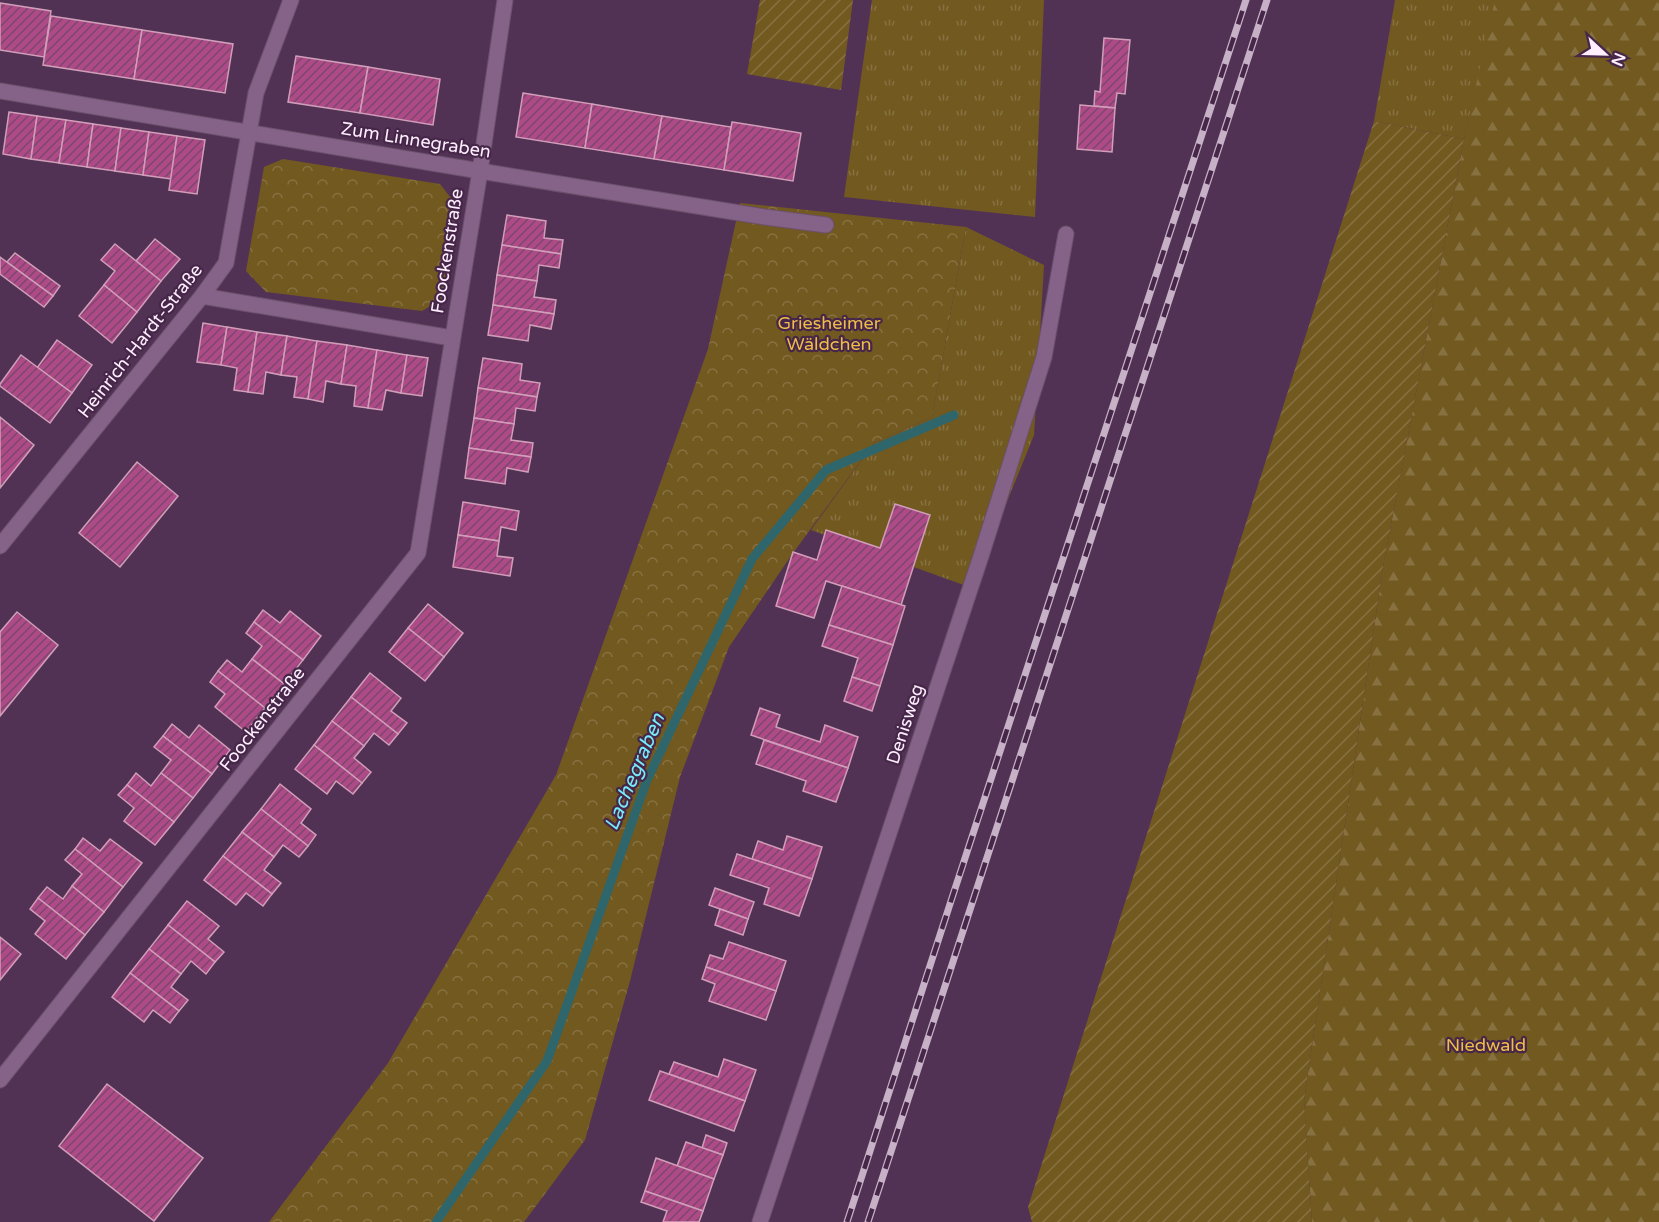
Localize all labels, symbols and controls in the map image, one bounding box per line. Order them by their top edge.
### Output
north arrow [1575,24,1635,84]
text: N [1606,50,1630,69]
street label: Zum Linnegraben [339,117,493,163]
street label: Foockenstraße [426,187,468,315]
street label: Heinrich-Hardt-Straße [73,260,207,422]
park label: Griesheimer Wäldchen [777,312,881,355]
street label: Foockenstraße [215,663,309,775]
street label: Denisweg [882,681,928,767]
water label: Lachegraben [600,709,671,834]
park label: Niedwald [1446,1034,1526,1056]

